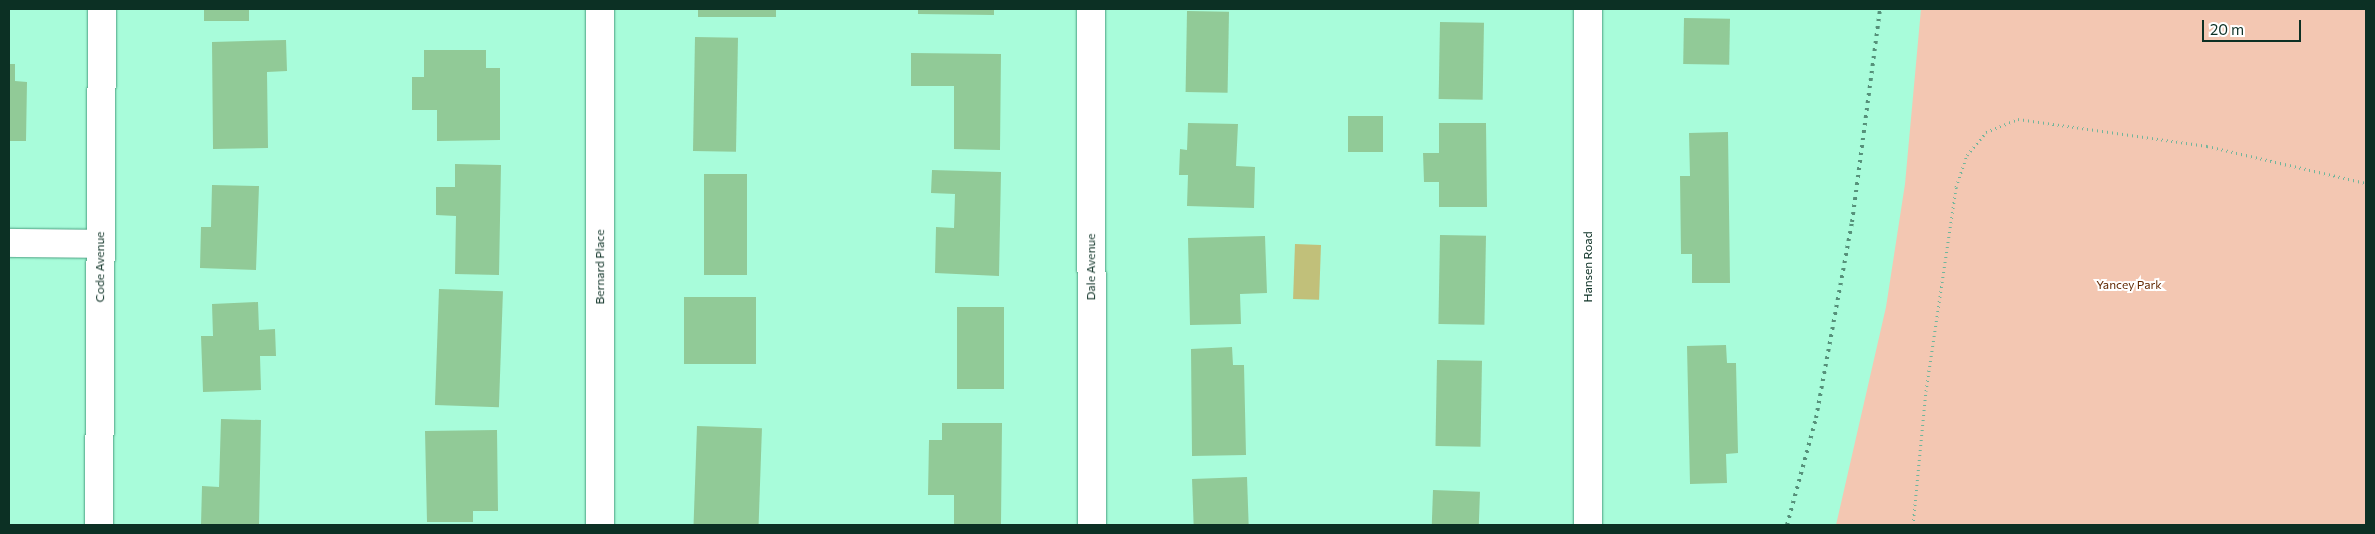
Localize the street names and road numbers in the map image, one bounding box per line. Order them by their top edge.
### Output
street label: Bernard Place [593,230,607,304]
street label: Hansen Road [1581,231,1595,303]
street label: Code Avenue [93,232,107,302]
street label: Dale Avenue [1084,234,1098,300]

